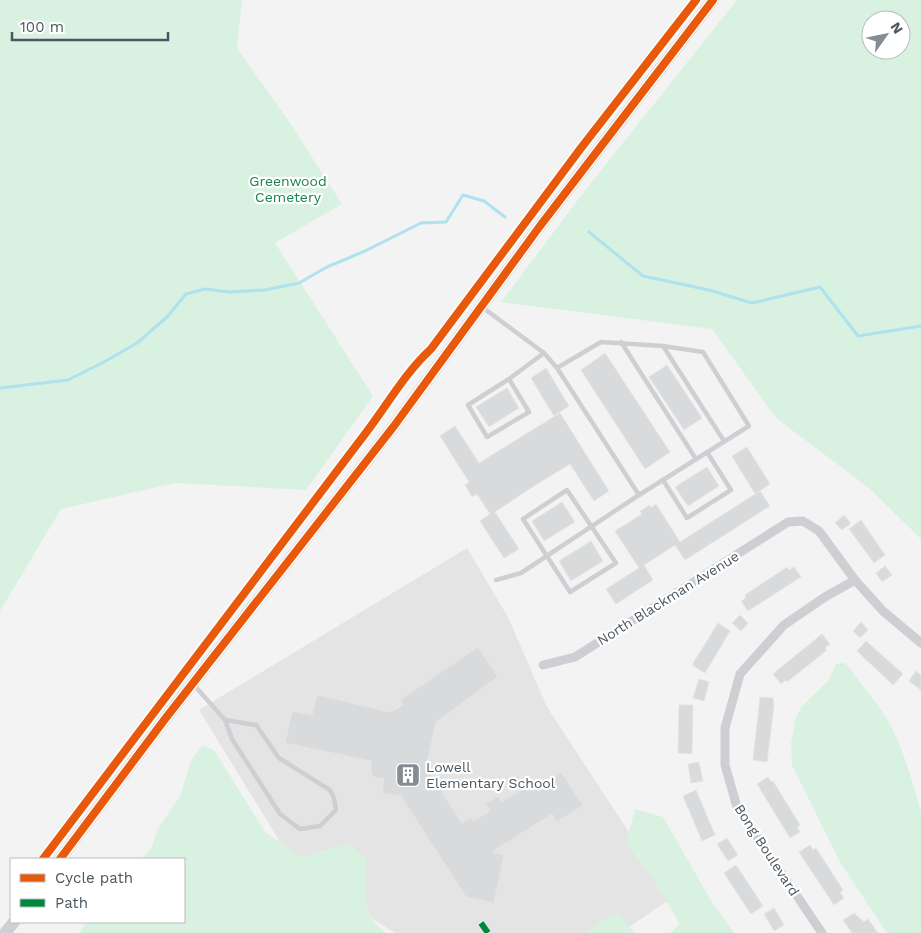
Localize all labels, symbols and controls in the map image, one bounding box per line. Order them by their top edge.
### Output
scale bar [12,10,169,42]
north arrow [861,10,911,60]
text: 100 m [20,18,64,36]
text: N [887,19,906,37]
park label: Greenwood Cemetery [249,173,327,205]
street label: North Blackman Avenue [594,548,742,648]
place label: Lowell Elementary School [426,759,556,791]
building icon: Lowell Elementary School [395,762,421,788]
street label: Bong Boulevard [731,801,803,899]
legend [10,858,185,923]
text: Cycle path [55,869,133,887]
text: Path [55,894,88,912]

